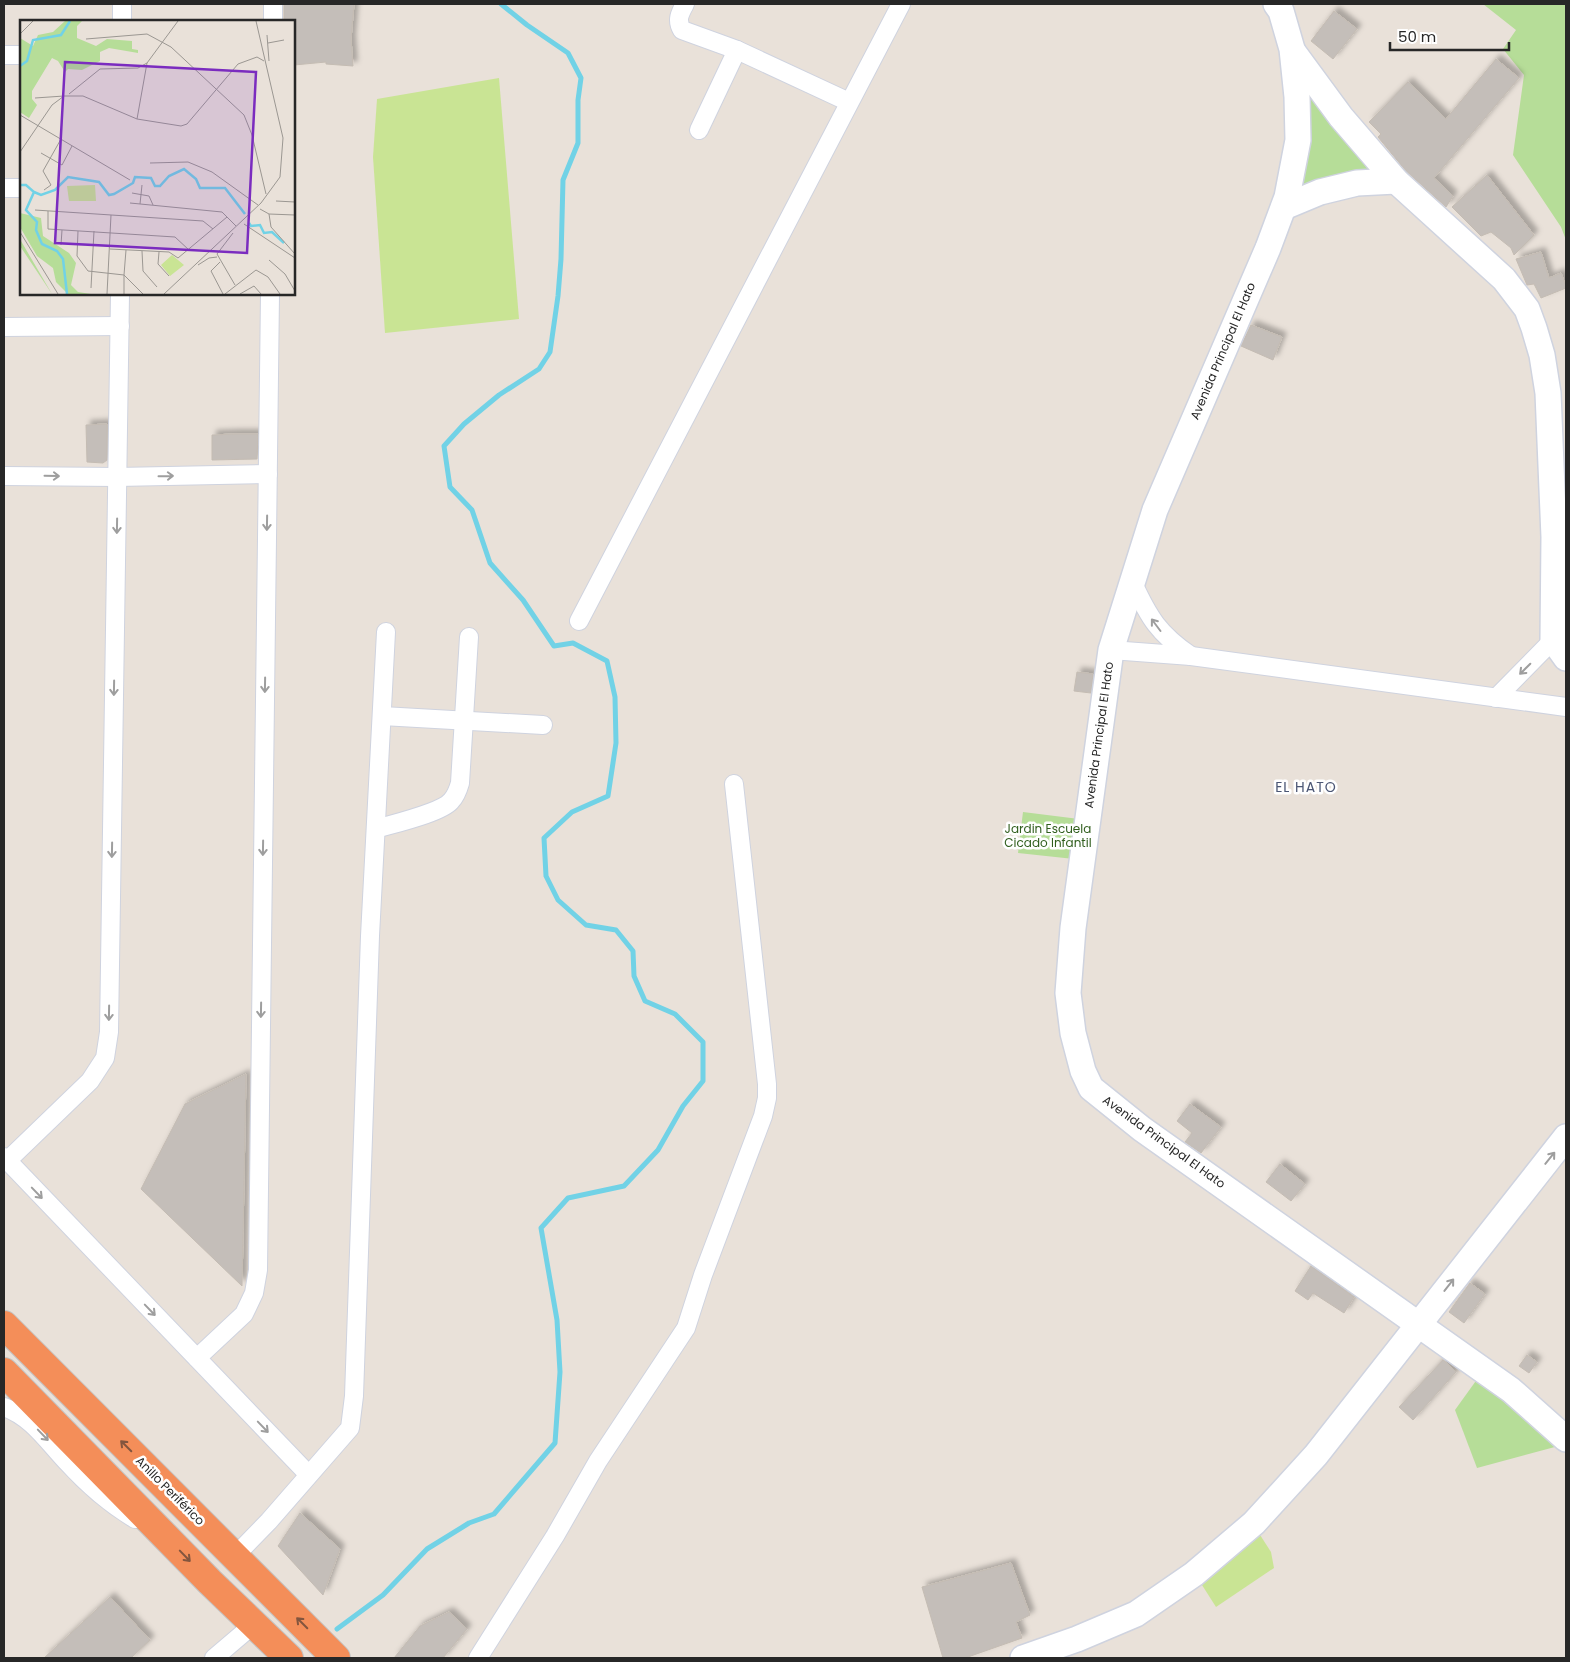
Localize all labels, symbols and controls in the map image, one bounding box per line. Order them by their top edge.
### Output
inset map [20,20,295,295]
scale bar [1390,20,1509,52]
text: 50 m [1398,26,1436,47]
street label: Avenida Principal El Hato [1186,279,1259,422]
one-way arrow [44,471,60,481]
one-way arrow [158,471,174,481]
one-way arrow [262,514,272,530]
one-way arrow [112,517,121,533]
one-way arrow [1151,618,1161,632]
street label: Avenida Principal El Hato [1080,660,1117,809]
one-way arrow [1519,663,1531,676]
one-way arrow [260,676,270,693]
one-way arrow [109,680,119,696]
district label: EL HATO [1275,777,1337,797]
park label: Jardin Escuela Cicado Infantil [1004,820,1092,851]
one-way arrow [258,839,268,855]
one-way arrow [107,842,117,858]
one-way arrow [256,1002,266,1018]
one-way arrow [105,1005,114,1021]
street label: Avenida Principal El Hato [1100,1091,1229,1192]
one-way arrow [1544,1152,1555,1165]
one-way arrow [31,1186,43,1198]
one-way arrow [1443,1279,1454,1292]
one-way arrow [144,1303,156,1316]
one-way arrow [257,1421,269,1433]
one-way arrow [37,1429,49,1441]
one-way arrow [120,1441,132,1453]
street label: Anillo Periférico [132,1452,209,1529]
one-way arrow [179,1550,191,1563]
one-way arrow [296,1617,308,1630]

